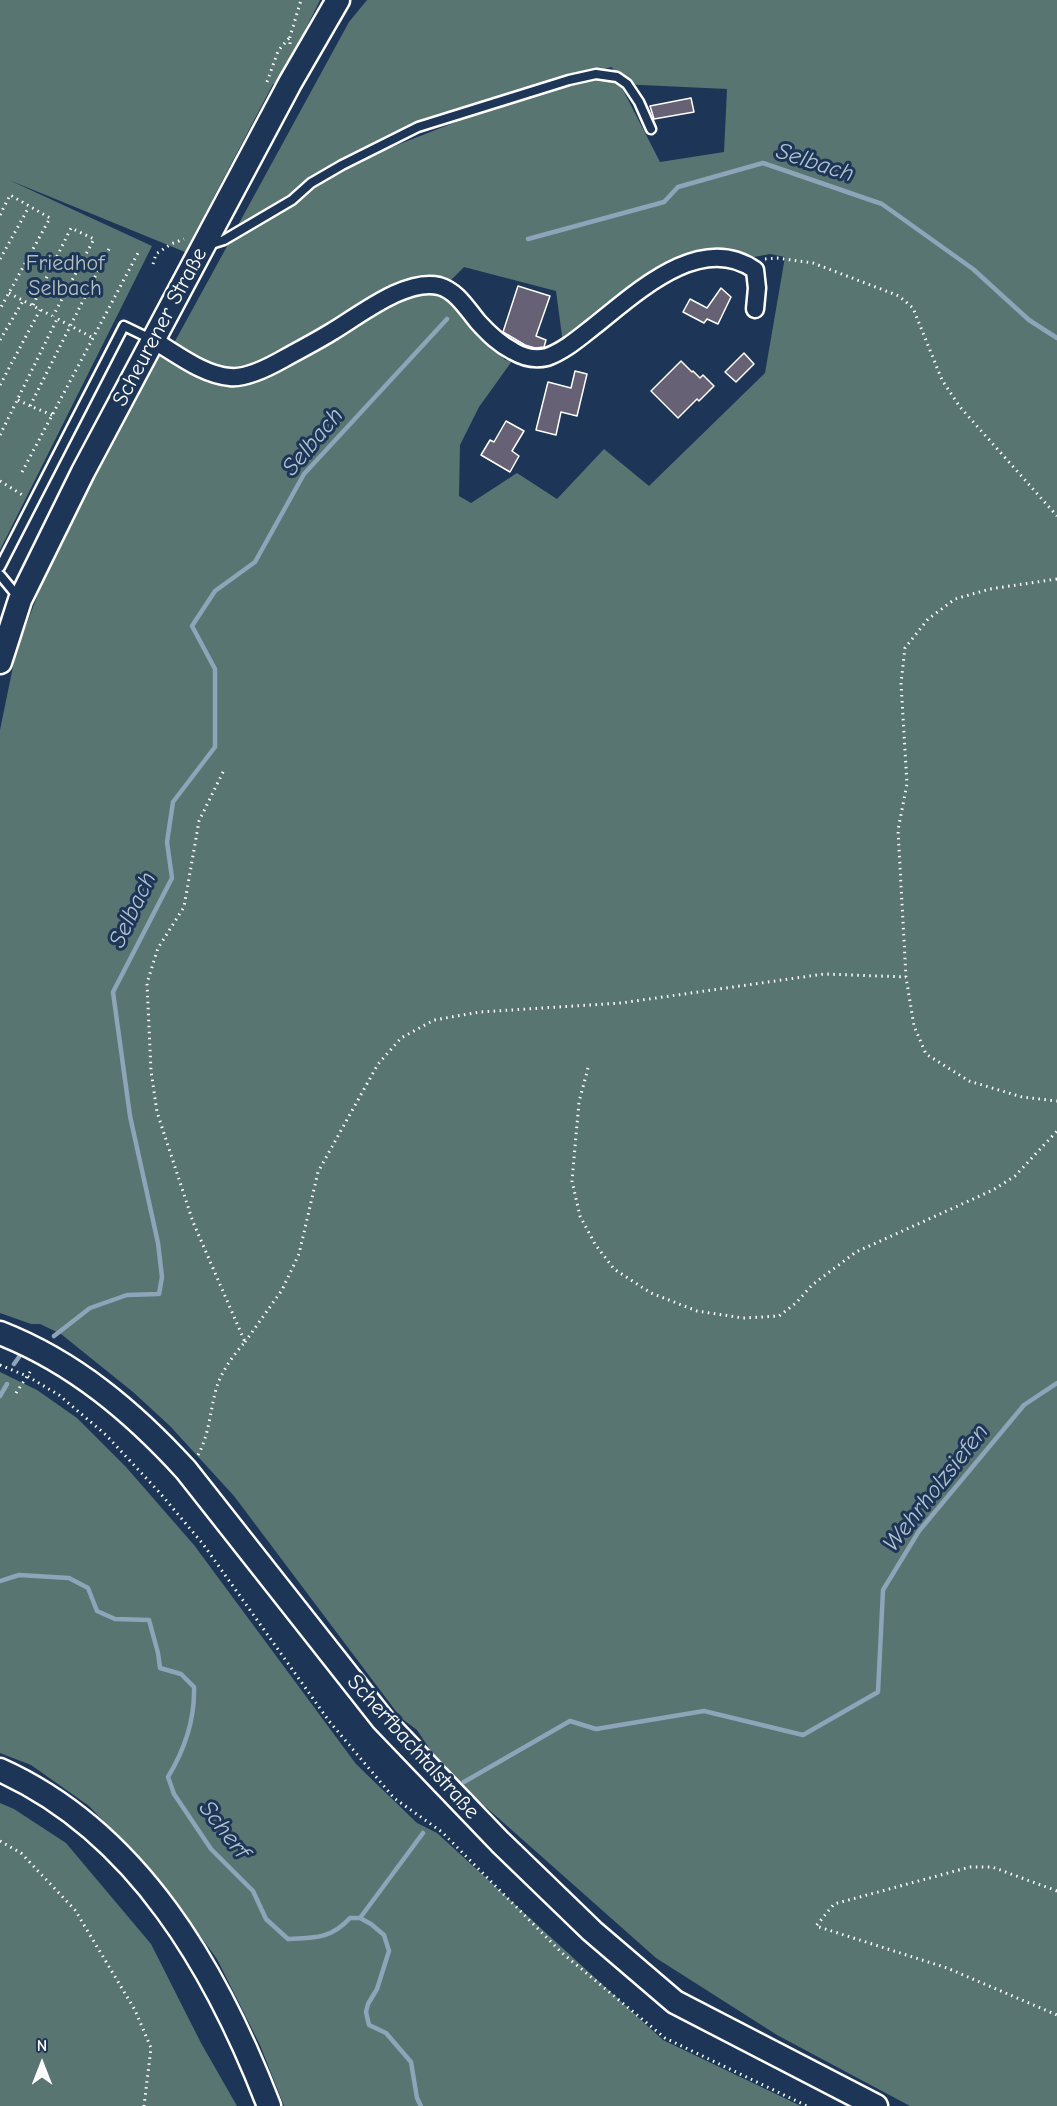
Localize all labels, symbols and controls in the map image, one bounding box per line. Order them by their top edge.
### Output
water label: Selbach [772,137,858,189]
street label: Scheurener Straße [107,243,213,411]
park label: Friedhof Selbach [26,251,104,302]
water label: Selbach [276,402,350,482]
water label: Selbach [103,868,163,952]
water label: Wehrholzsiefen [877,1418,995,1558]
street label: Scherfbachtalstraße [341,1669,485,1825]
water label: Scherf [192,1795,256,1865]
north arrow [12,2034,72,2094]
text: N [37,2037,47,2055]

